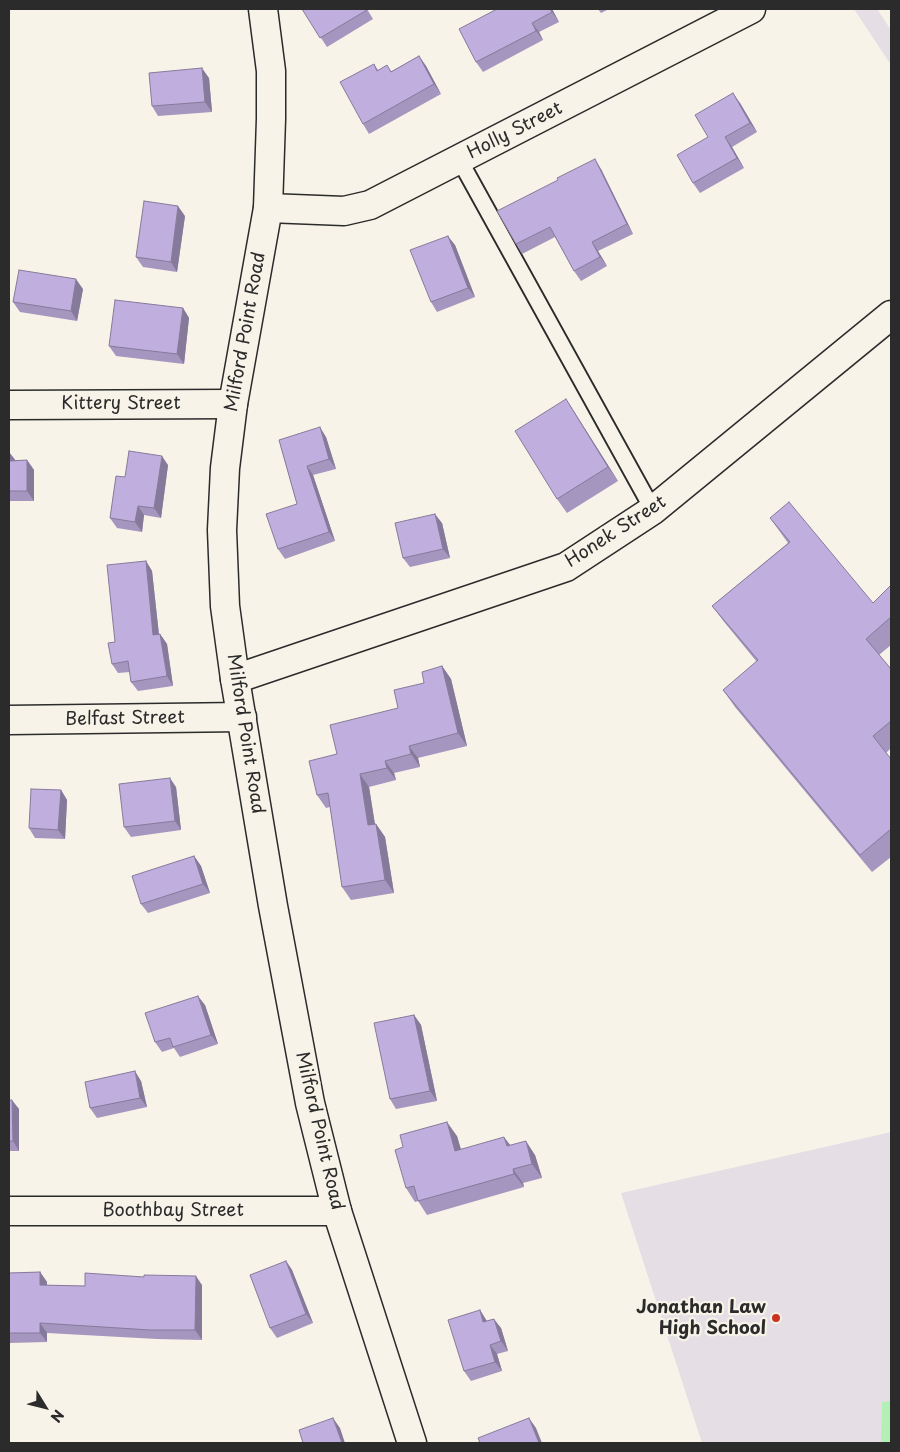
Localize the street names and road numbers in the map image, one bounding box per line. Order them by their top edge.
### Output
street label: Holly Street [464,98,566,164]
street label: Milford Point Road [221,250,271,414]
street label: Kittery Street [61,393,181,415]
street label: Honek Street [562,491,670,573]
street label: Milford Point Road [222,652,268,816]
street label: Belfast Street [65,707,185,731]
street label: Milford Point Road [290,1050,348,1212]
street label: Boothbay Street [102,1200,244,1222]

